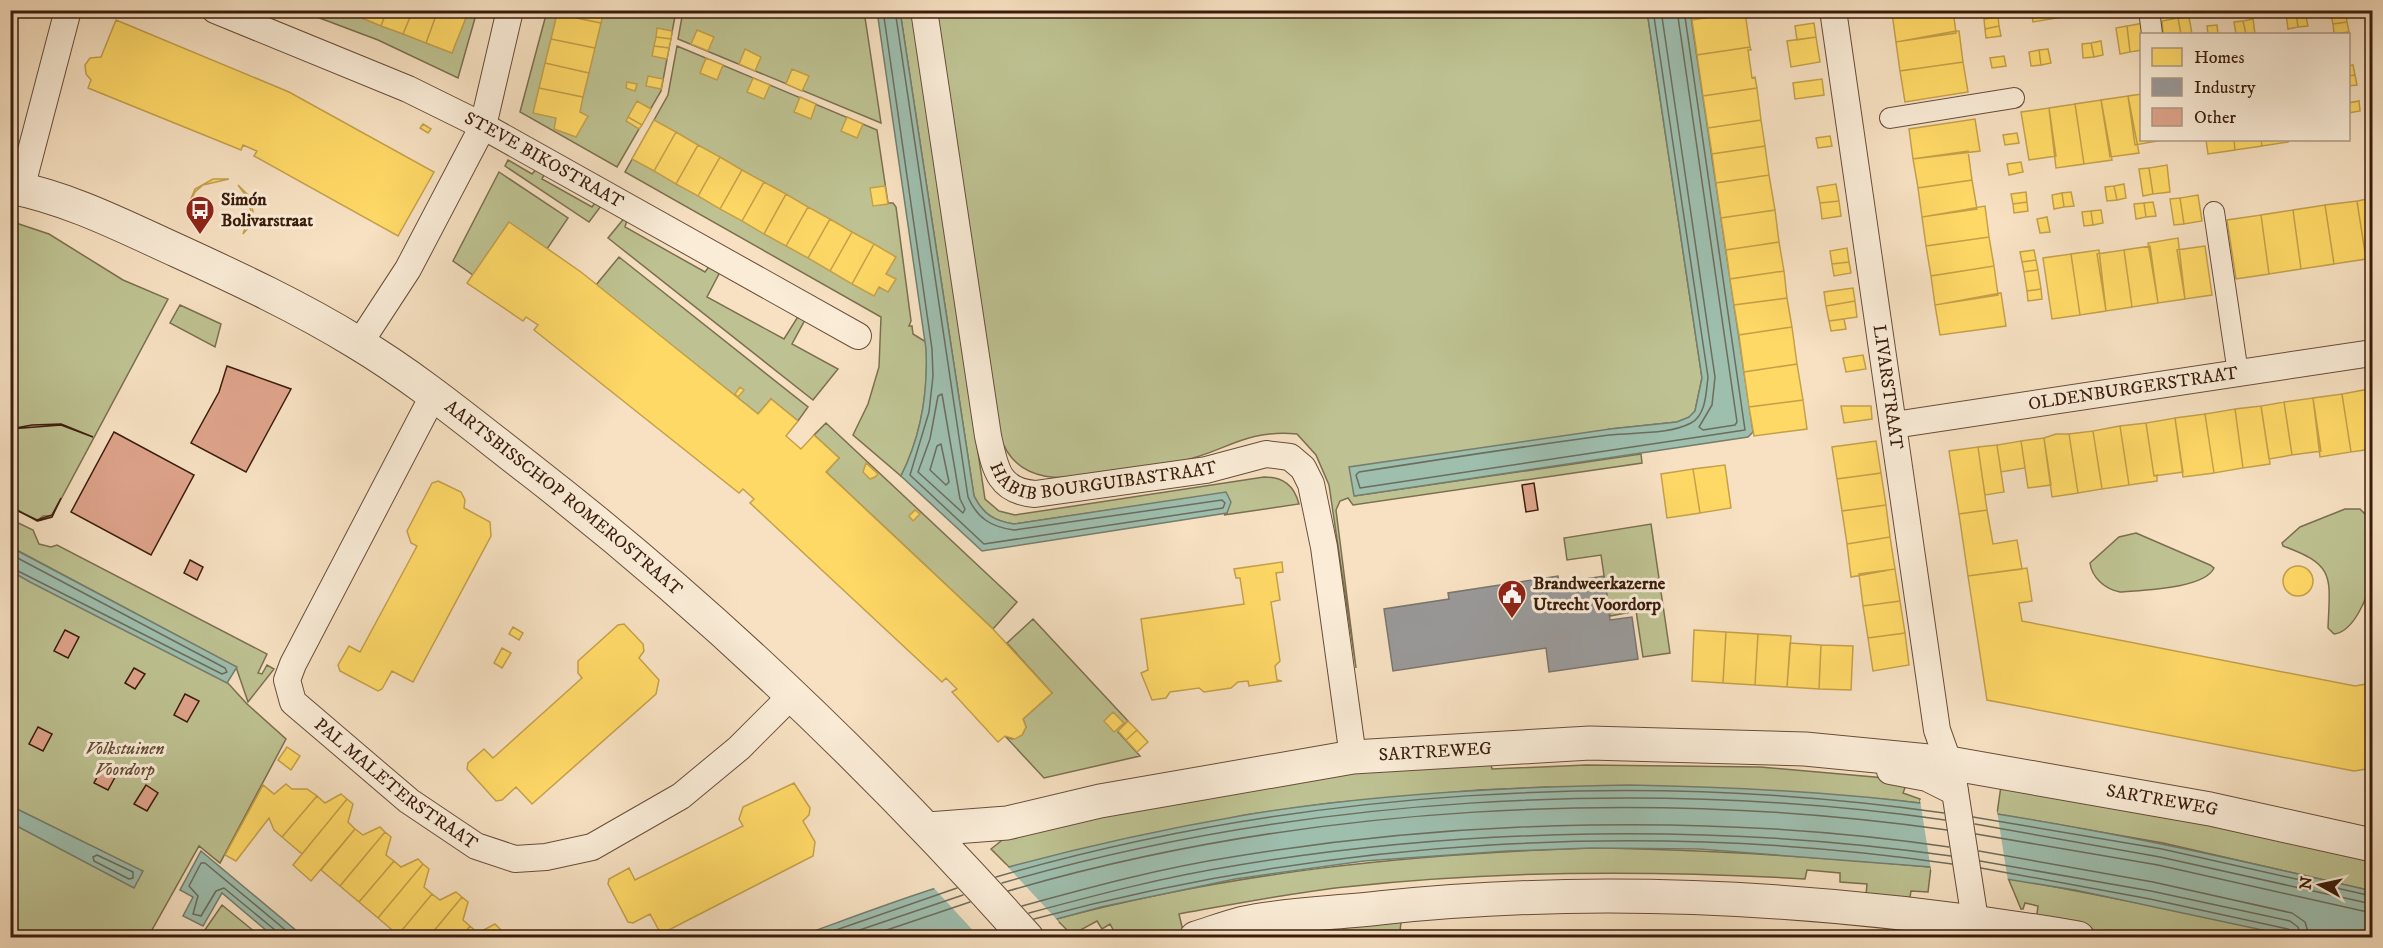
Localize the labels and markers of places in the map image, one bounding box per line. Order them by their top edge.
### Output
place label: Simón Bolivarstraat [221,189,313,232]
bus stop icon: Simón Bolivarstraat [184,194,216,236]
place label: Brandweerkazerne Utrecht Voordorp [1533,573,1666,616]
public building icon: Brandweerkazerne Utrecht Voordorp [1496,578,1528,620]

